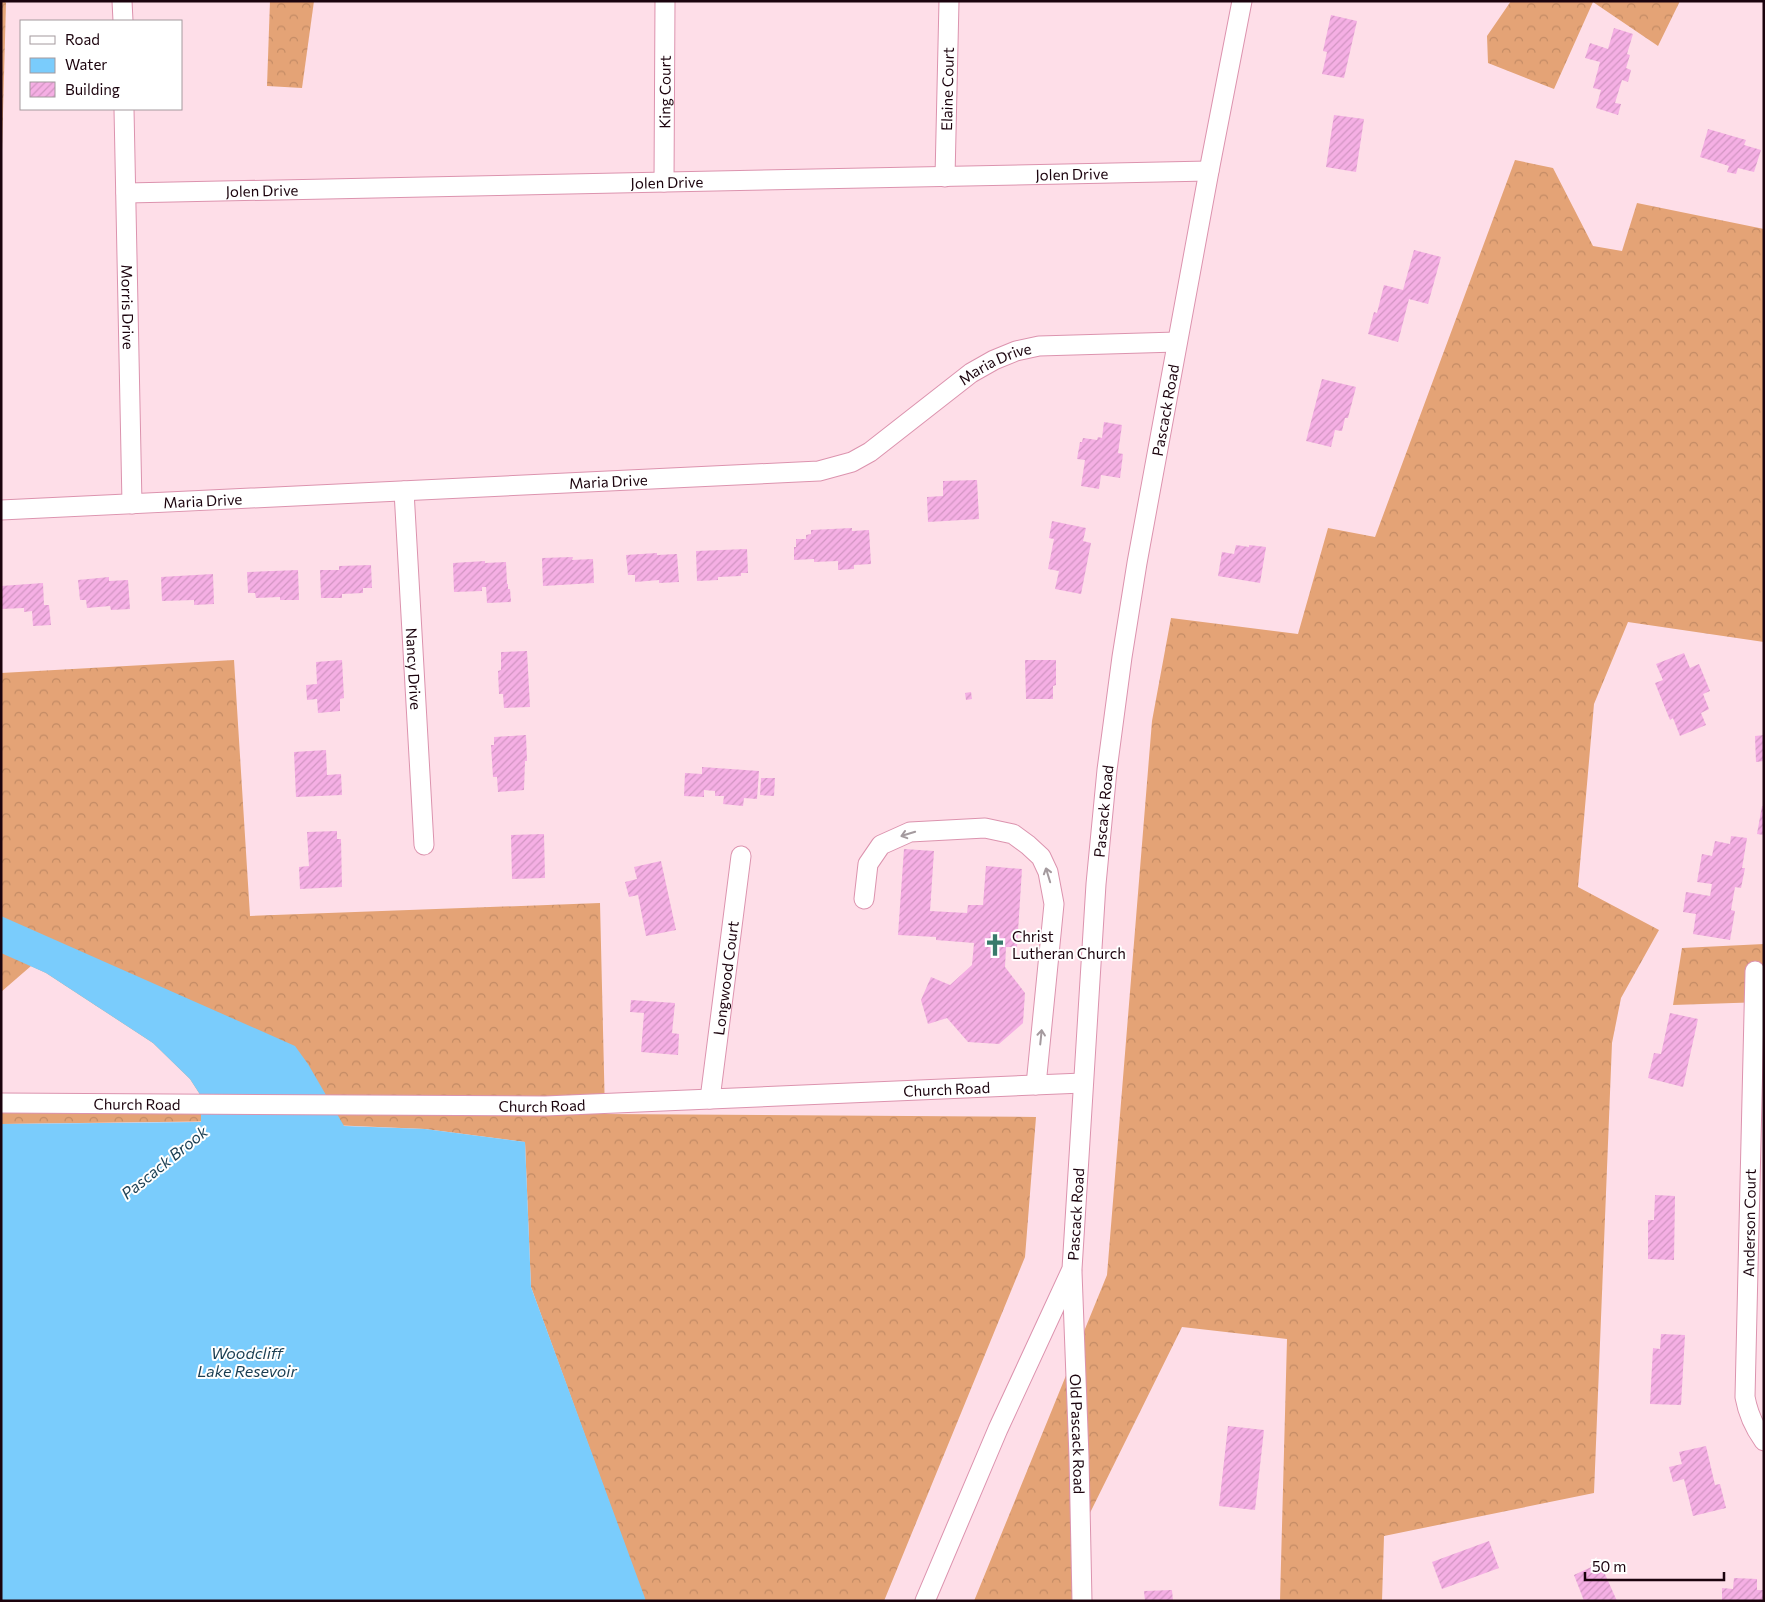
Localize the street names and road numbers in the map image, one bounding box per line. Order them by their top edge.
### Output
street label: Elaine Court [937,47,957,131]
street label: King Court [655,55,674,129]
street label: Jolen Drive [1035,164,1108,184]
street label: Jolen Drive [630,172,704,192]
street label: Jolen Drive [225,180,299,200]
street label: Morris Drive [118,264,138,350]
street label: Maria Drive [955,339,1033,388]
street label: Pascack Road [1148,363,1182,457]
street label: Maria Drive [568,470,648,492]
street label: Maria Drive [163,490,243,511]
street label: Nancy Drive [403,627,425,710]
street label: Pascack Road [1090,764,1117,858]
street label: Longwood Court [709,920,742,1036]
street label: Church Road [903,1078,990,1100]
street label: Church Road [93,1095,181,1113]
street label: Church Road [498,1095,586,1115]
street label: Pascack Road [1064,1167,1087,1261]
street label: Anderson Court [1739,1169,1759,1277]
street label: Old Pascack Road [1067,1373,1089,1494]

